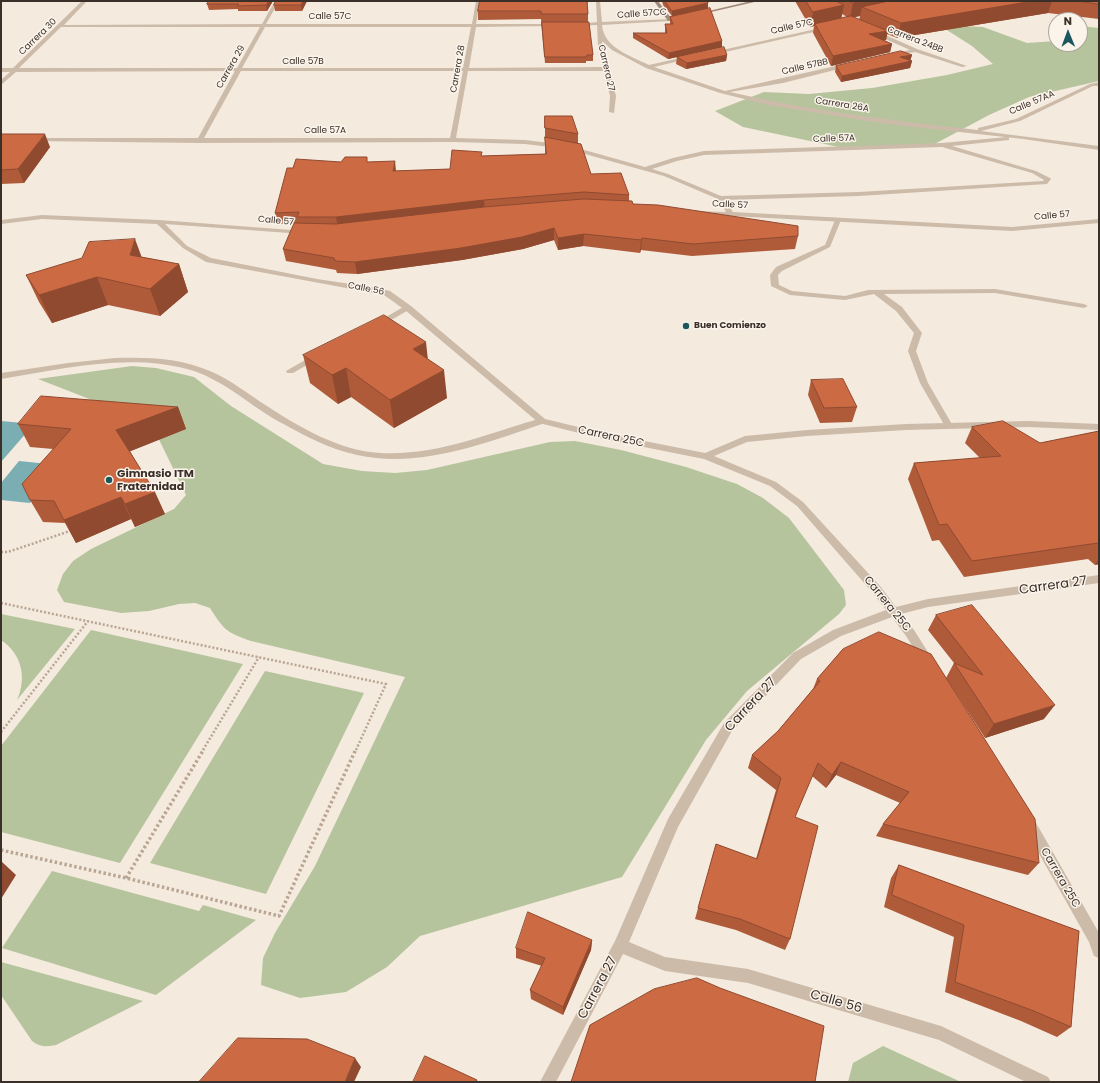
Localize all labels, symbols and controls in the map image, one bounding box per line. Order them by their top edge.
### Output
street label: Calle 57CC [617,7,667,21]
street label: Calle 57C [309,12,351,22]
north arrow [1048,12,1088,52]
text: N [1064,13,1072,29]
street label: Carrera 30 [17,16,59,58]
street label: Calle 57C [770,17,814,37]
street label: Carrera 24BB [886,24,944,56]
street label: Carrera 29 [214,44,248,90]
street label: Carrera 28 [449,44,467,94]
street label: Carrera 27 [595,44,617,92]
street label: Calle 57BB [781,56,829,78]
street label: Calle 57B [282,57,324,67]
street label: Calle 57AA [1008,89,1056,117]
street label: Carrera 26A [814,95,870,115]
street label: Calle 57A [304,126,346,136]
street label: Calle 57A [813,133,855,145]
street label: Calle 57 [712,199,748,211]
street label: Calle 57 [1034,209,1070,223]
street label: Calle 57 [258,214,294,228]
street label: Calle 56 [347,280,385,298]
marker: Buen Comienzo [681,321,691,331]
place label: Buen Comienzo [694,321,766,331]
street label: Carrera 25C [577,424,645,450]
place label: Gimnasio ITM Fraternidad [117,467,194,493]
marker: Gimnasio ITM Fraternidad [104,475,114,485]
street label: Carrera 25C [861,574,913,634]
street label: Carrera 27 [1018,574,1088,598]
street label: Carrera 27 [722,675,780,735]
street label: Carrera 25C [1037,846,1083,910]
street label: Carrera 27 [575,954,621,1022]
street label: Calle 56 [808,987,864,1017]

